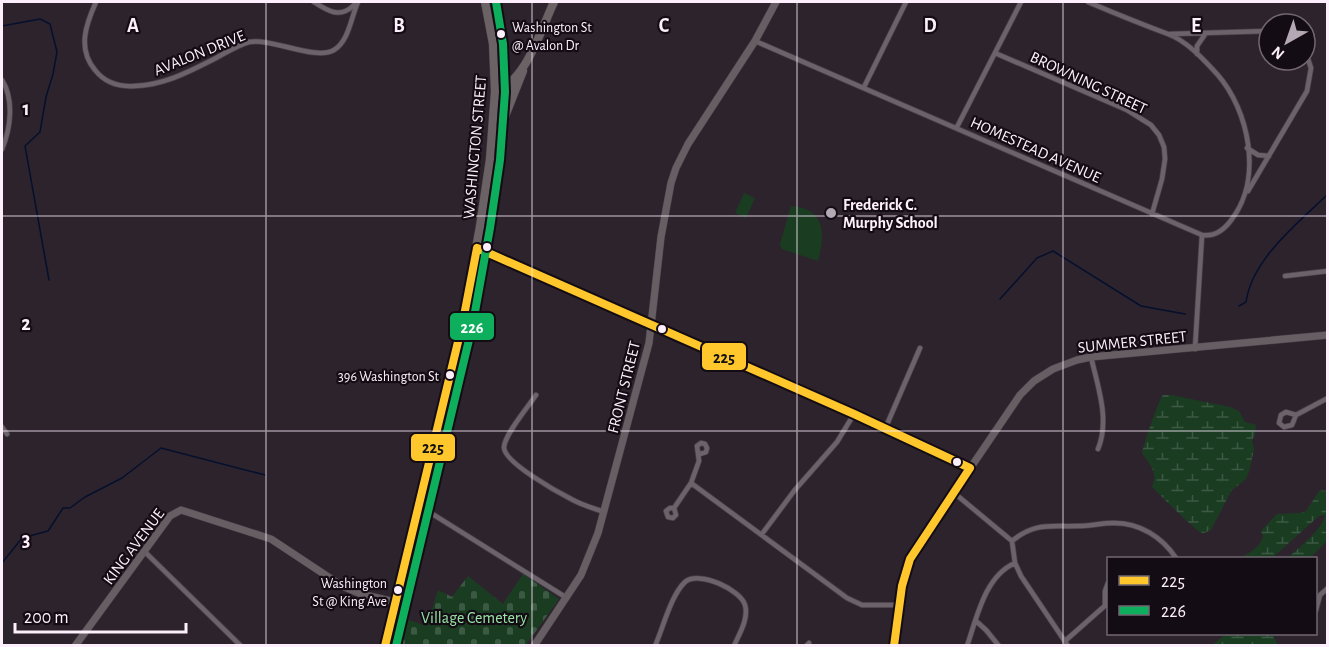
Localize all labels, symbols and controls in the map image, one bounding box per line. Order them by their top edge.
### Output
north arrow [1257,12,1317,72]
text: A [127,16,139,36]
text: B [393,16,405,36]
text: C [659,16,670,36]
text: D [923,16,937,36]
text: E [1191,16,1201,36]
place label: Washington St @ Avalon Dr [512,21,592,53]
street label: AVALON DRIVE [152,27,247,78]
marker: Washington St @ Avalon Dr [495,28,507,40]
text: N [1269,43,1287,62]
street label: BROWNING STREET [1028,49,1150,117]
street label: WASHINGTON STREET [461,74,489,220]
text: 1 [22,99,30,119]
street label: HOMESTEAD AVENUE [968,114,1103,186]
place label: Frederick C. Murphy School [843,197,938,232]
marker: Frederick C. Murphy School [824,206,838,220]
unlabelled marker [481,241,493,253]
line badge: 226 [449,312,495,341]
text: 2 [21,314,31,334]
text: 226 [461,320,484,336]
unlabelled marker [656,323,668,335]
street label: SUMMER STREET [1077,328,1187,356]
street label: FRONT STREET [605,339,643,435]
line badge: 225 [701,342,747,371]
text: 225 [713,350,735,366]
marker: 396 Washington St [444,369,456,381]
place label: 396 Washington St [338,370,440,384]
line badge: 225 [410,433,456,462]
text: 225 [422,440,444,456]
unlabelled marker [951,456,963,468]
street label: KING AVENUE [100,506,168,587]
text: 3 [22,530,30,550]
legend [1107,557,1317,635]
text: 225 [1161,573,1185,591]
place label: Washington St @ King Ave [312,577,387,609]
marker: Washington St @ King Ave [392,584,404,596]
scale bar [15,596,186,634]
text: 226 [1161,603,1186,621]
text: 200 m [24,609,69,627]
park label: Village Cemetery [421,610,527,627]

